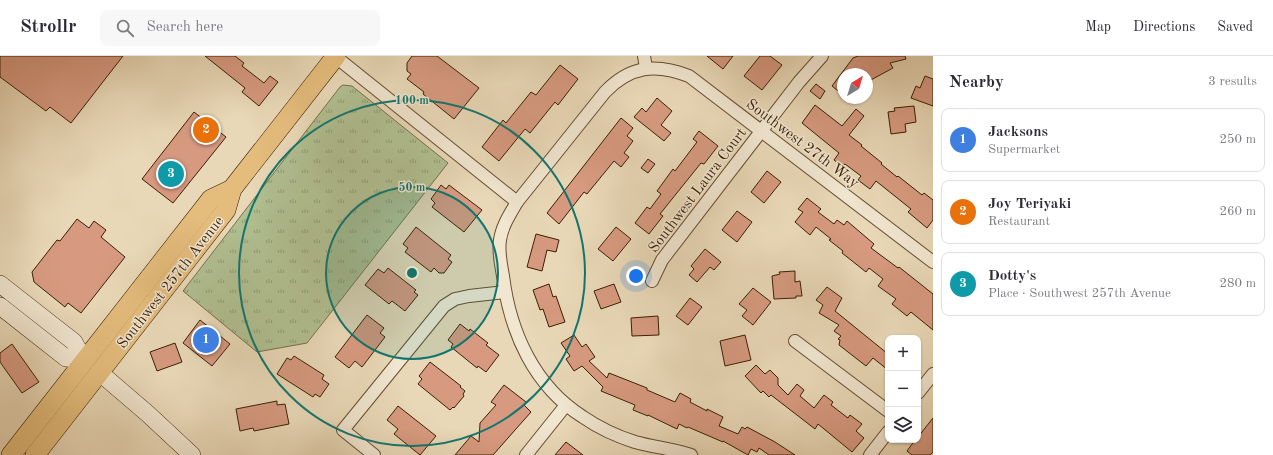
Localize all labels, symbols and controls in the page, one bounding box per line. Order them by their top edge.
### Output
search box [100,10,380,46]
icon: search [114,17,136,39]
text: Strollr [20,18,76,37]
text: Search here [146,20,223,35]
text: Map [1085,20,1111,34]
text: Directions [1133,20,1195,34]
text: Saved [1217,20,1253,34]
north arrow [837,68,873,104]
text: Nearby [949,74,1004,91]
text: 3 results [1208,75,1257,88]
text: 100 m [395,95,429,107]
street label: Southwest 27th Way [743,97,861,191]
pin: 2 [193,115,219,145]
text: Jacksons [988,125,1048,140]
street label: Southwest Laura Court [646,126,750,256]
text: 1 [959,133,967,146]
text: 250 m [1219,133,1256,146]
text: Supermarket [988,143,1060,156]
pin: 3 [158,159,184,189]
text: 50 m [399,181,426,194]
text: Joy Teriyaki [988,197,1071,212]
text: 2 [959,205,967,218]
text: 260 m [1219,205,1256,218]
street label: Southwest 257th Avenue [115,214,227,352]
text: Restaurant [988,215,1050,228]
centre of rings [405,266,419,280]
your location [626,266,646,286]
text: Dotty's [988,269,1036,284]
text: 3 [959,277,967,290]
text: 280 m [1219,277,1256,290]
text: Place · Southwest 257th Avenue [988,287,1171,300]
pin: 1 [193,325,219,355]
map controls [885,335,921,443]
button: + [885,335,921,371]
button: − [885,371,921,407]
button: layers [885,407,921,443]

